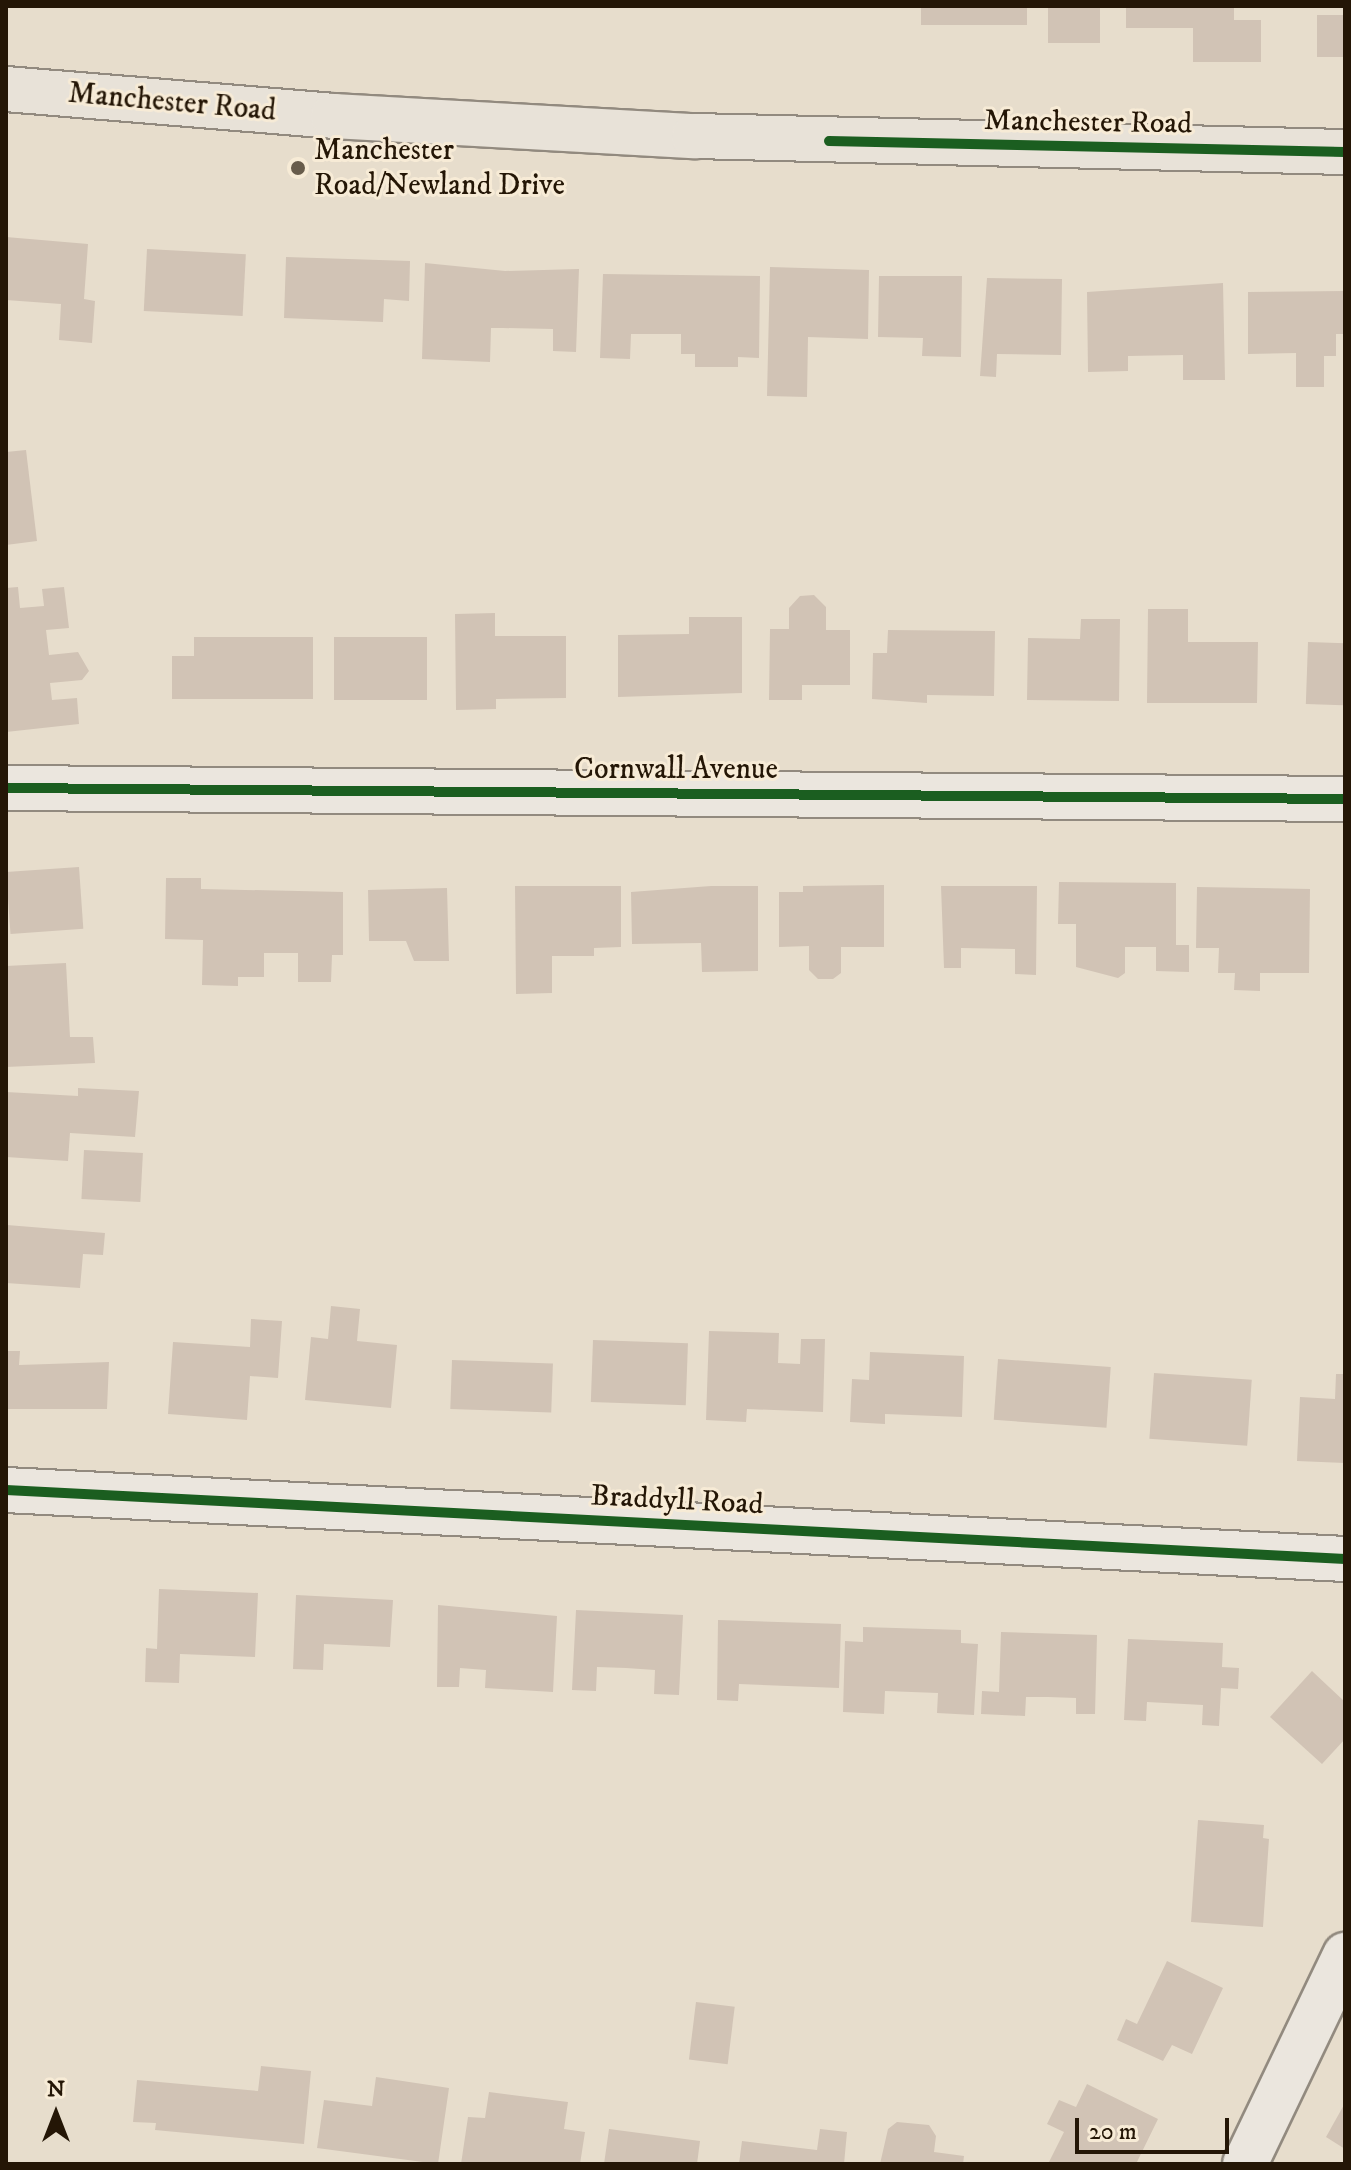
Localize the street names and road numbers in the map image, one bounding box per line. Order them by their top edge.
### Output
street label: Manchester Road [67,76,277,130]
street label: Manchester Road [983,103,1193,143]
street label: Cornwall Avenue [574,752,778,788]
street label: Braddyll Road [590,1479,764,1523]

